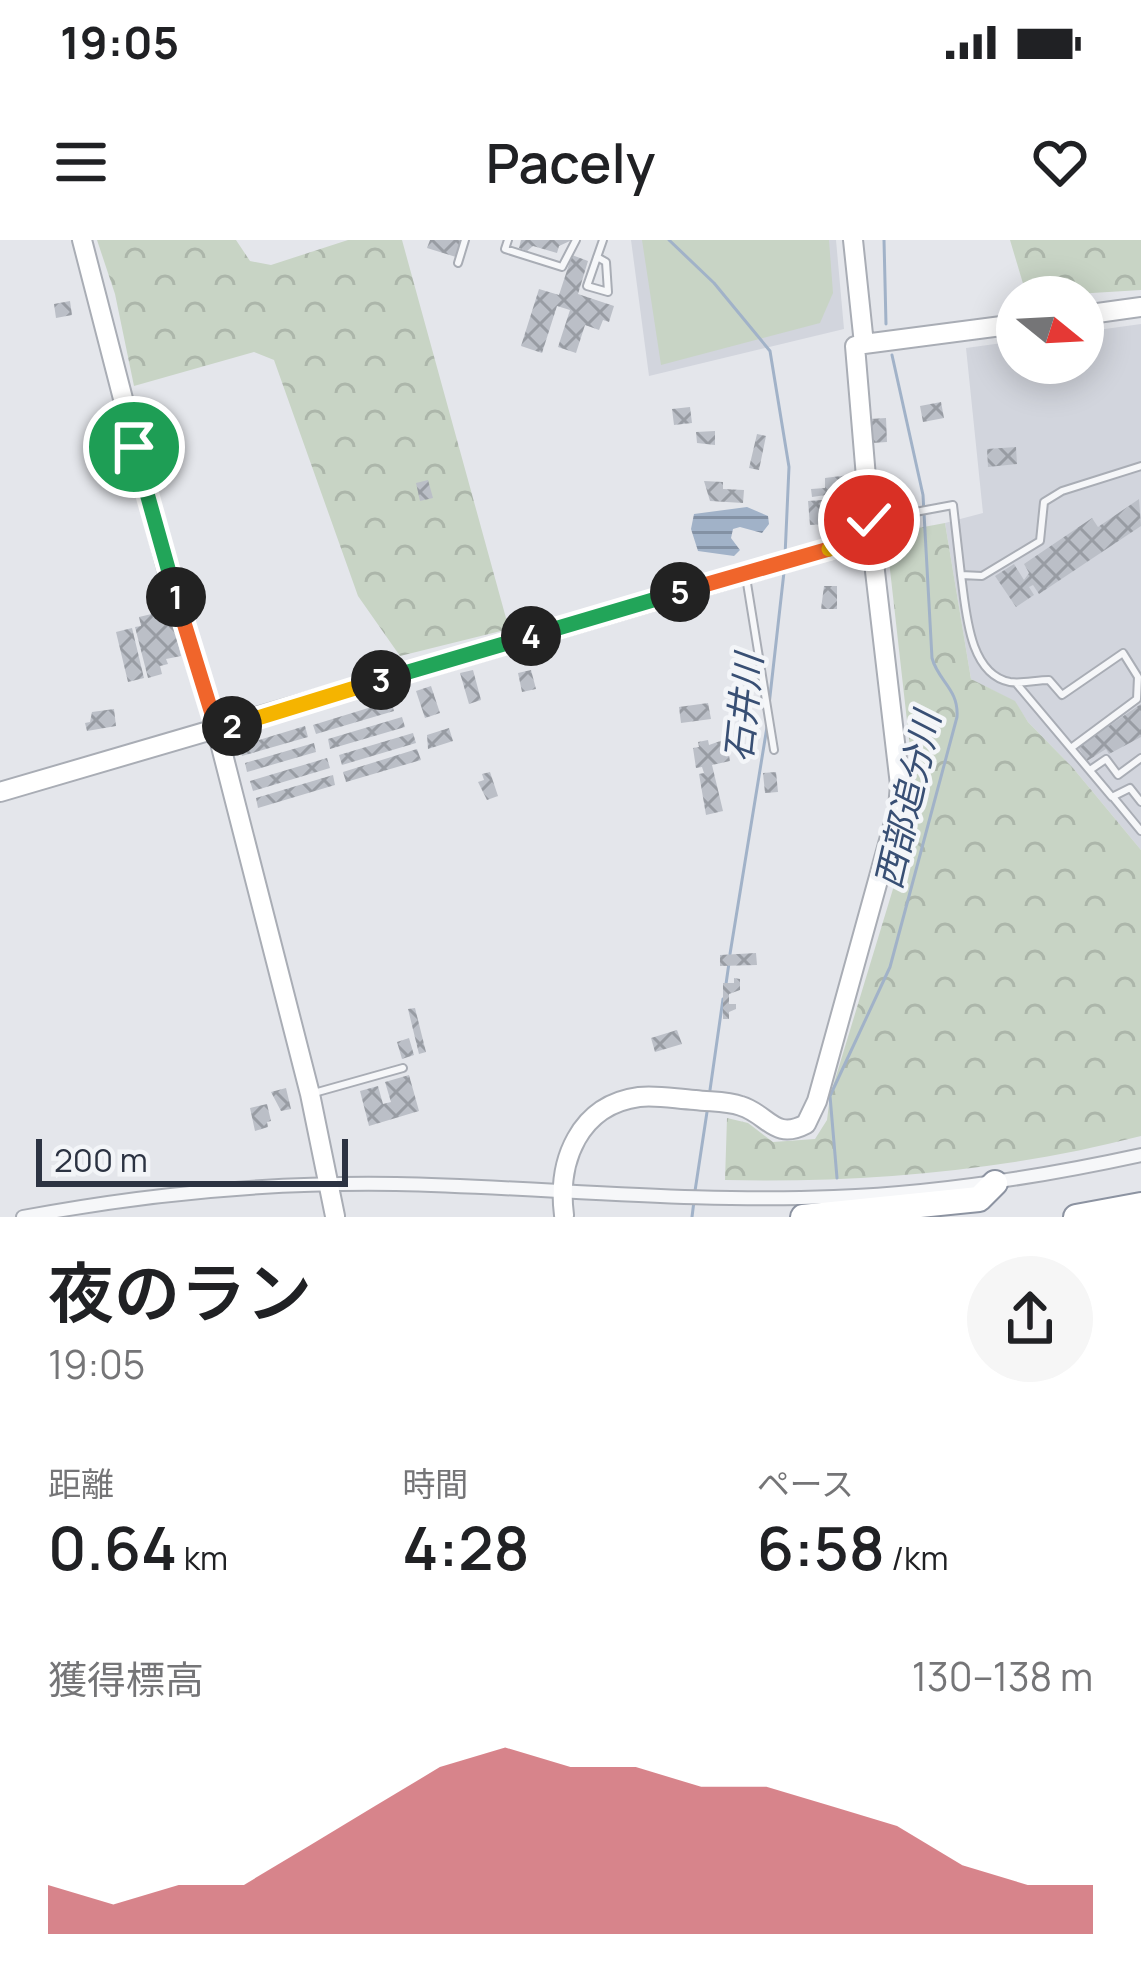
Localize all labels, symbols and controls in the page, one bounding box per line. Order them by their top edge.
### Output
text: 19:05 [60,11,179,73]
text: Pacely [486,125,655,199]
icon: menu [48,129,114,195]
icon: heart [1027,129,1093,195]
north arrow [996,276,1104,384]
map controls [996,276,1104,384]
pin [83,396,185,498]
icon: arrive [101,414,167,480]
pin [818,469,920,571]
icon: check [836,487,902,553]
pin: 5 [650,562,710,622]
pin: 1 [146,567,206,627]
text: 5 [670,569,690,614]
text: 1 [169,574,183,619]
pin: 4 [501,606,561,666]
text: 4 [521,613,541,658]
water label: 石井川 [713,648,773,764]
pin: 3 [351,650,411,710]
text: 3 [371,657,391,702]
pin: 2 [202,696,262,756]
text: 2 [222,703,242,748]
water label: 西部追分川 [863,703,952,893]
scale bar [36,1133,348,1186]
text: 200 m [54,1137,148,1182]
text: 夜のラン [48,1247,312,1337]
button: share [967,1256,1093,1382]
text: 19:05 [48,1337,145,1391]
text: 距離 [48,1461,114,1506]
text: 時間 [402,1461,468,1506]
text: ペース [757,1461,854,1506]
text: 0.64 [48,1506,177,1588]
text: 4:28 [402,1506,529,1588]
text: 6:58 [757,1506,885,1588]
text: km [177,1535,228,1580]
text: /km [885,1535,948,1580]
text: 130–138 m [912,1649,1093,1703]
text: 獲得標高 [48,1652,204,1706]

